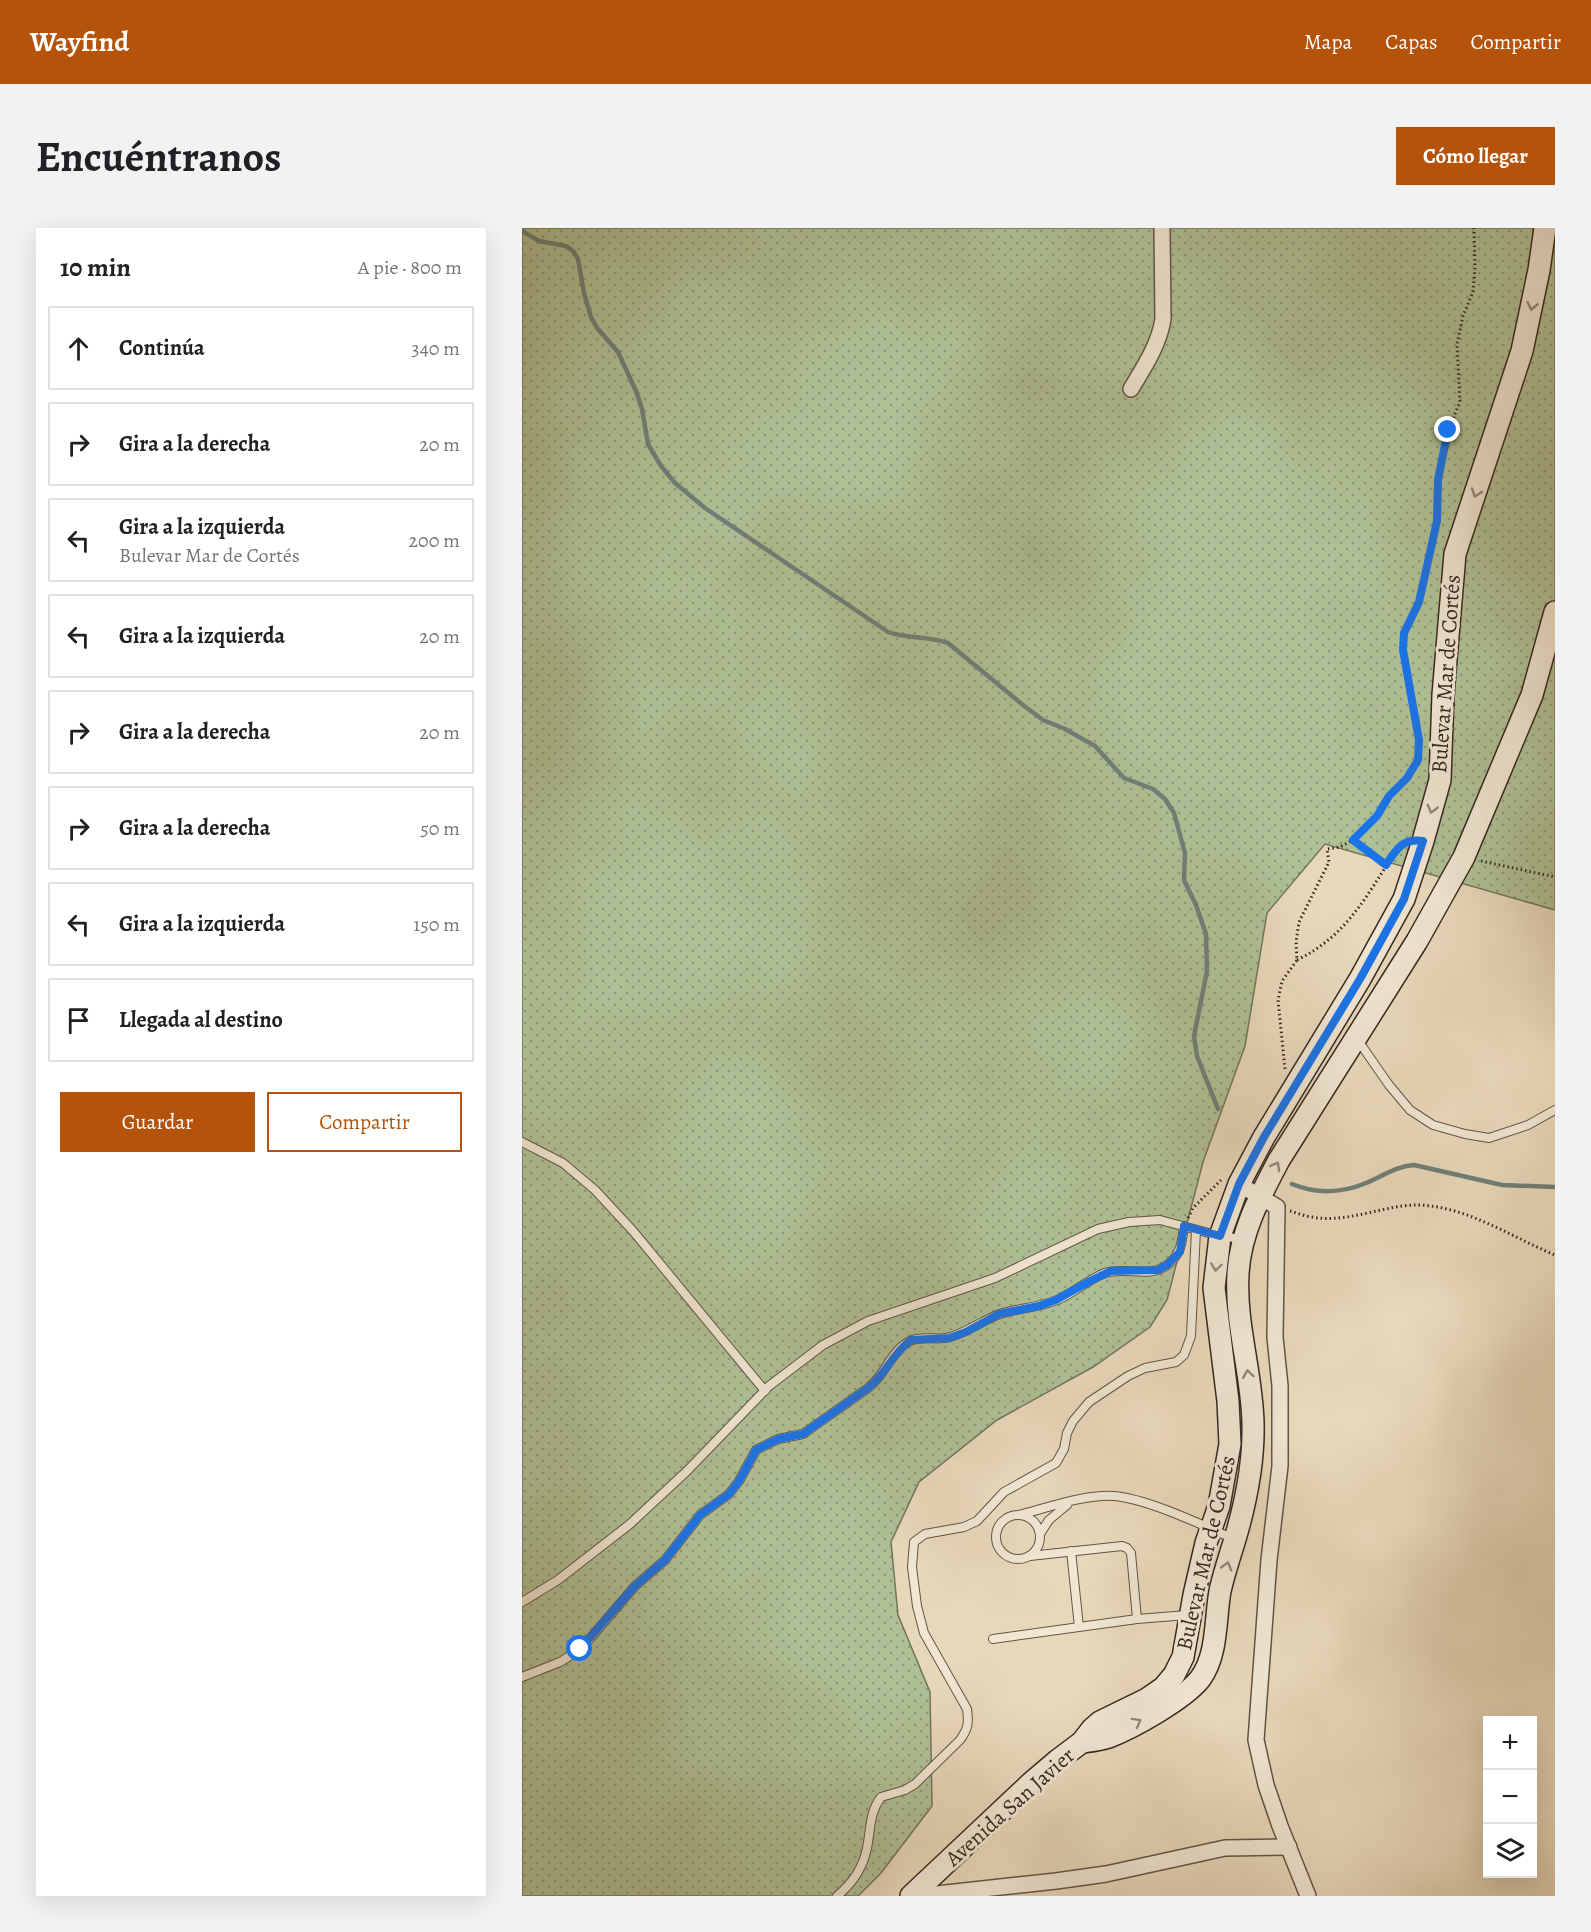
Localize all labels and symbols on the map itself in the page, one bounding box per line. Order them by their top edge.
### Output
one-way arrow [1526,301,1539,311]
route end [1434,416,1460,442]
one-way arrow [1471,487,1484,498]
street label: Bulevar Mar de Cortés [1424,574,1468,774]
one-way arrow [1427,803,1439,814]
one-way arrow [1269,1162,1280,1172]
one-way arrow [1210,1262,1222,1271]
one-way arrow [1242,1369,1254,1379]
street label: Bulevar Mar de Cortés [1169,1453,1243,1653]
one-way arrow [1220,1561,1232,1571]
route start [566,1635,592,1661]
one-way arrow [1130,1718,1141,1729]
street label: Avenida San Javier [938,1741,1081,1874]

